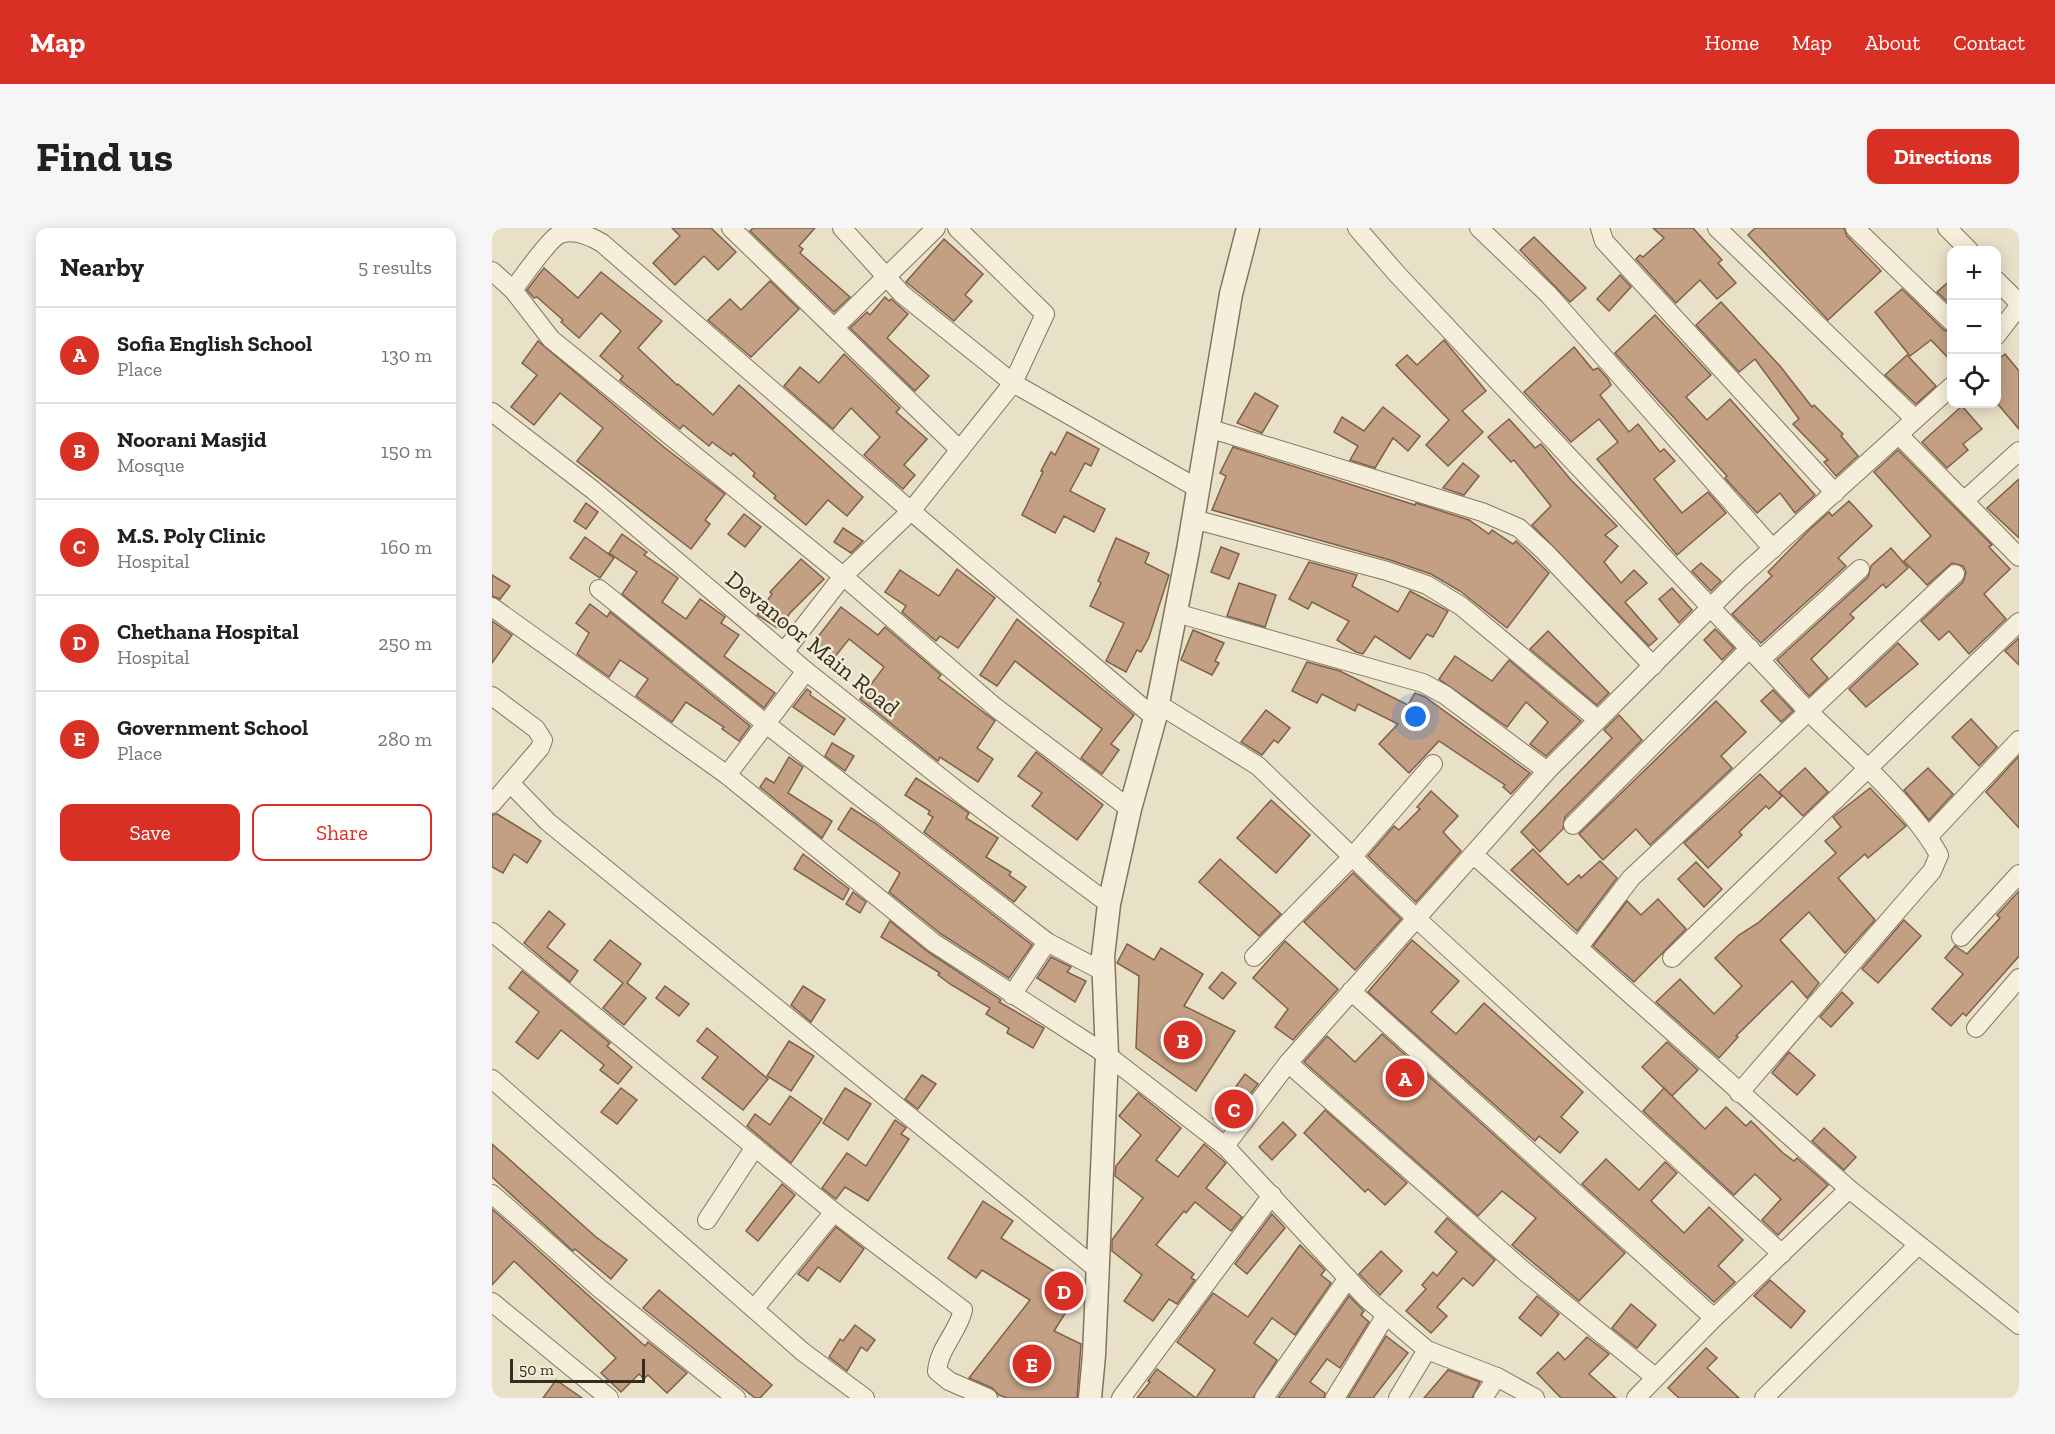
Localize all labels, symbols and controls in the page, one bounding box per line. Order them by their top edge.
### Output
text: Map [30,26,85,59]
text: Home [1705,30,1759,55]
text: Map [1792,30,1832,55]
text: About [1865,30,1920,55]
text: Contact [1953,30,2025,55]
button: Directions [1867,129,2019,184]
text: Find us [36,131,173,182]
map controls [1947,246,2001,408]
button: + [1947,246,2001,300]
text: Nearby [60,251,144,283]
text: 5 results [358,255,432,279]
button: − [1947,300,2001,354]
text: Sofia English School [117,330,312,357]
text: A [73,343,86,367]
text: 130 m [381,343,432,367]
button: locate [1947,354,2001,408]
text: Place [117,357,162,381]
text: Noorani Masjid [117,426,267,453]
text: B [73,439,86,463]
text: 150 m [381,439,432,463]
text: Mosque [117,453,185,477]
text: M.S. Poly Clinic [117,522,266,549]
text: C [73,535,86,559]
text: 160 m [380,535,432,559]
text: Hospital [117,549,190,573]
street label: Devanoor Main Road [720,564,906,722]
text: Chethana Hospital [117,618,299,645]
text: D [73,631,86,655]
text: 250 m [378,631,432,655]
text: Hospital [117,645,190,669]
your location [1401,702,1430,731]
text: Government School [117,714,308,741]
text: E [74,727,85,751]
text: 280 m [378,727,432,751]
text: Place [117,741,162,765]
button: Save [60,804,240,861]
button: Share [252,804,432,861]
pin: B [1164,1018,1202,1062]
pin: A [1386,1056,1424,1100]
pin: C [1214,1086,1254,1132]
pin: D [1044,1268,1084,1314]
pin: E [1012,1342,1052,1386]
scale bar [510,1356,645,1384]
text: 50 m [519,1360,554,1379]

